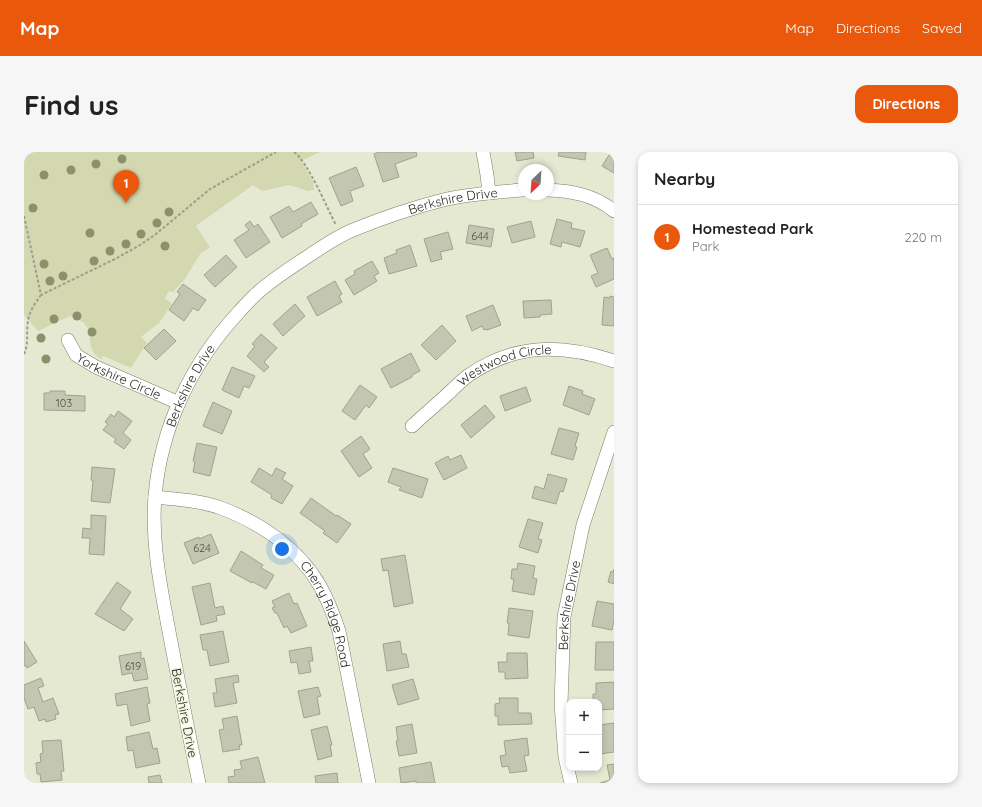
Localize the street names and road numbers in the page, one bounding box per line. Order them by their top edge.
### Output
street label: Berkshire Drive [406,184,498,217]
street label: Berkshire Drive [162,341,218,429]
street label: Westwood Circle [454,341,552,389]
street label: Yorkshire Circle [74,349,164,402]
street label: Cherry Ridge Road [297,557,354,669]
street label: Berkshire Drive [555,559,583,651]
street label: Berkshire Drive [168,667,202,759]

